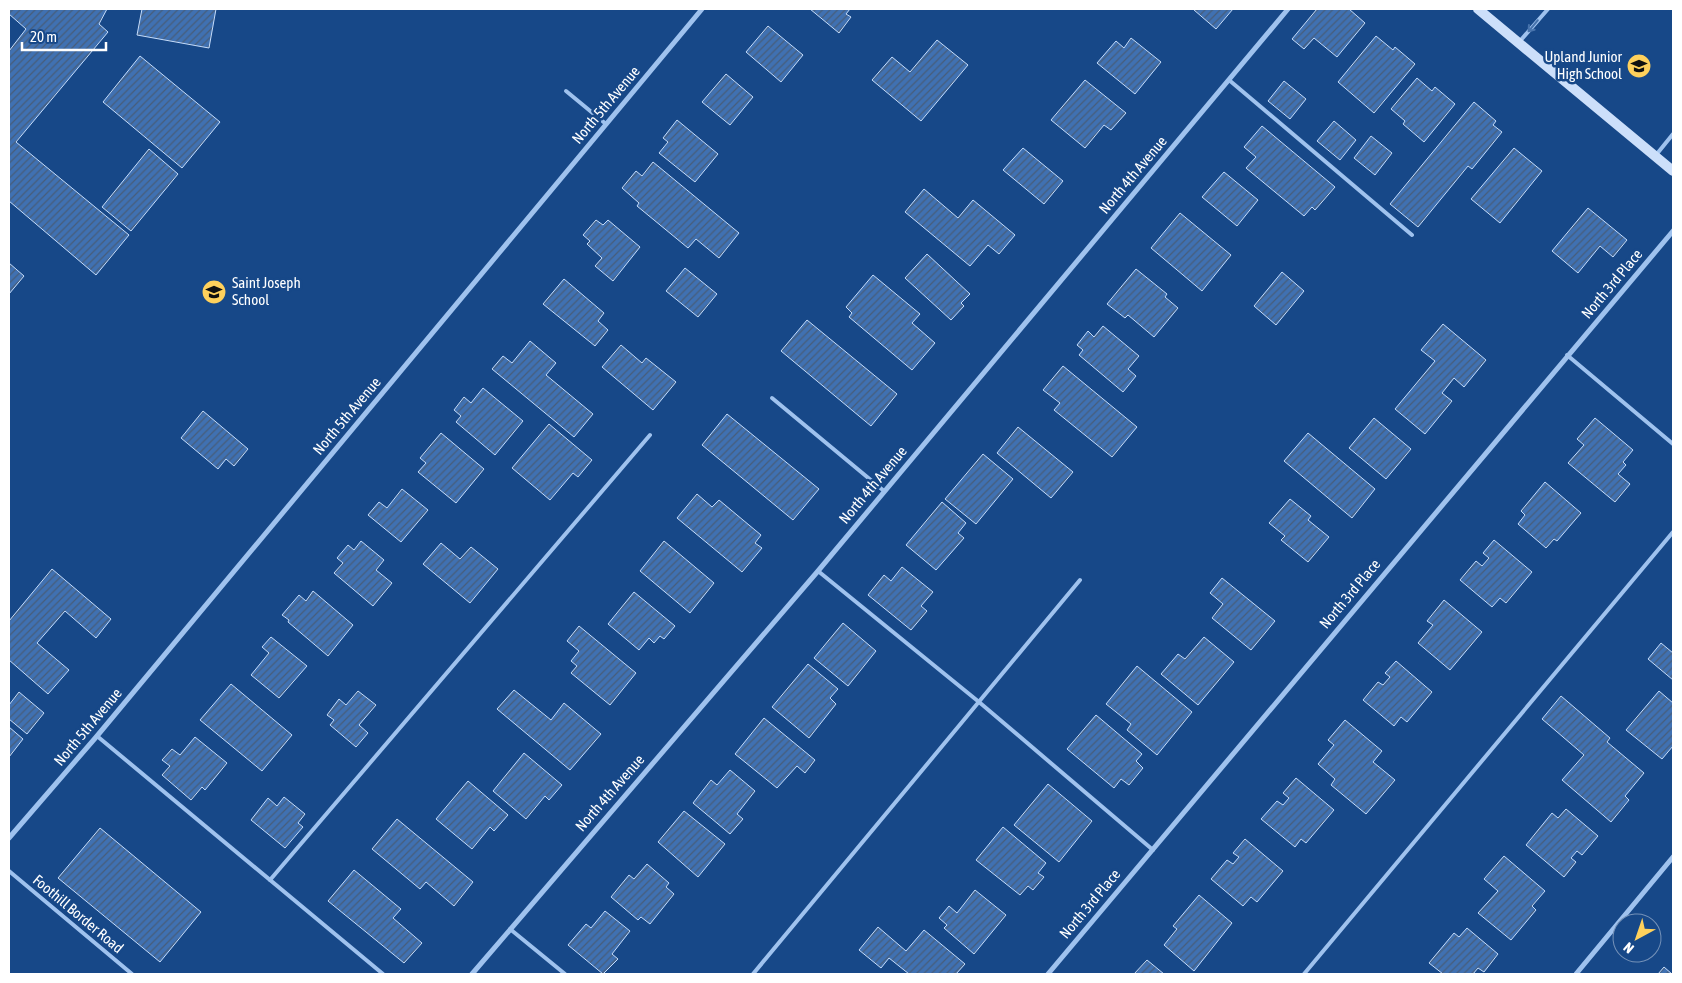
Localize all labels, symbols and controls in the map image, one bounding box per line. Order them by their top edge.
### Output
one-way arrow [1528,19,1539,32]
scale bar [22,20,106,52]
text: 20 m [30,28,57,45]
place label: Upland Junior High School [1544,48,1623,82]
school or university icon: Upland Junior High School [1626,53,1652,79]
street label: North 5th Avenue [568,62,643,147]
street label: North 4th Avenue [1095,132,1170,217]
street label: North 3rd Place [1578,245,1646,322]
place label: Saint Joseph School [232,274,301,308]
school or university icon: Saint Joseph School [201,279,227,305]
street label: North 5th Avenue [309,373,384,458]
street label: North 4th Avenue [835,442,910,527]
street label: North 3rd Place [1316,555,1384,632]
street label: North 5th Avenue [50,684,125,769]
street label: North 4th Avenue [572,751,648,834]
street label: North 3rd Place [1056,865,1124,942]
street label: Foothill Border Road [30,871,127,956]
north arrow [1612,913,1662,963]
text: N [1620,939,1637,957]

